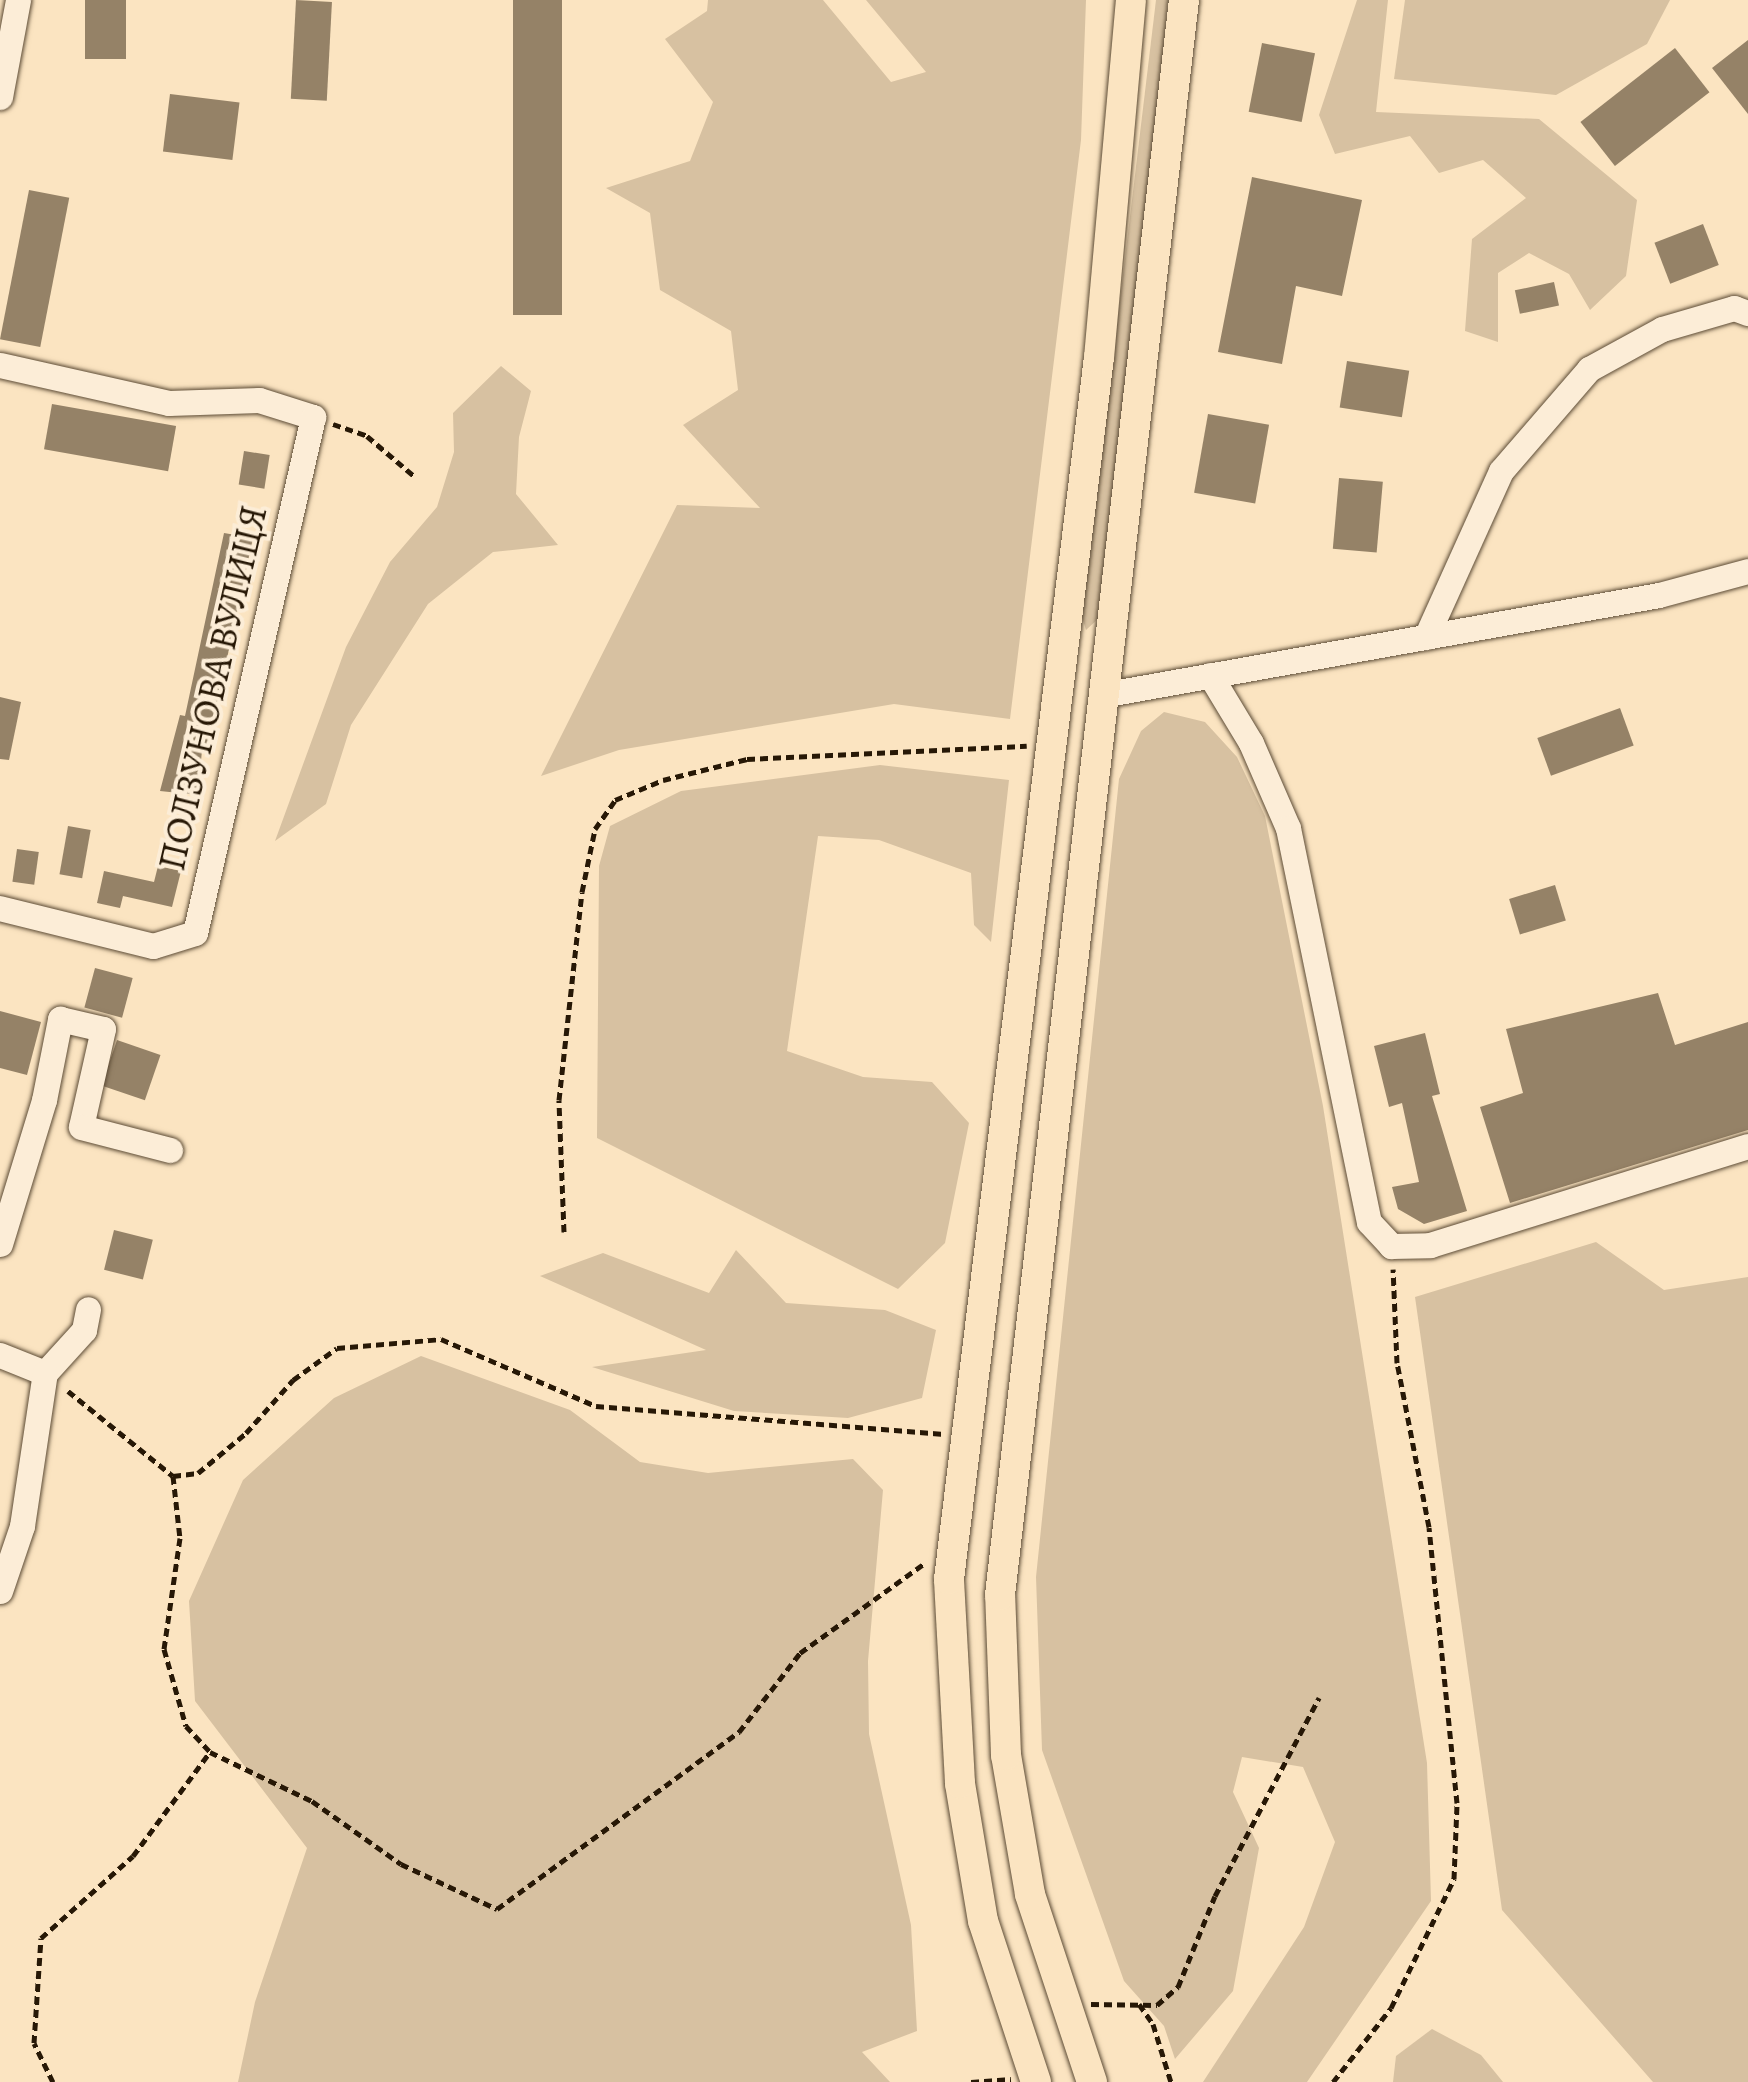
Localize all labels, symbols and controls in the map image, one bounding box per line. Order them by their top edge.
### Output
street label: ПОЛЗУНОВА ВУЛИЦЯ [149,501,277,875]

